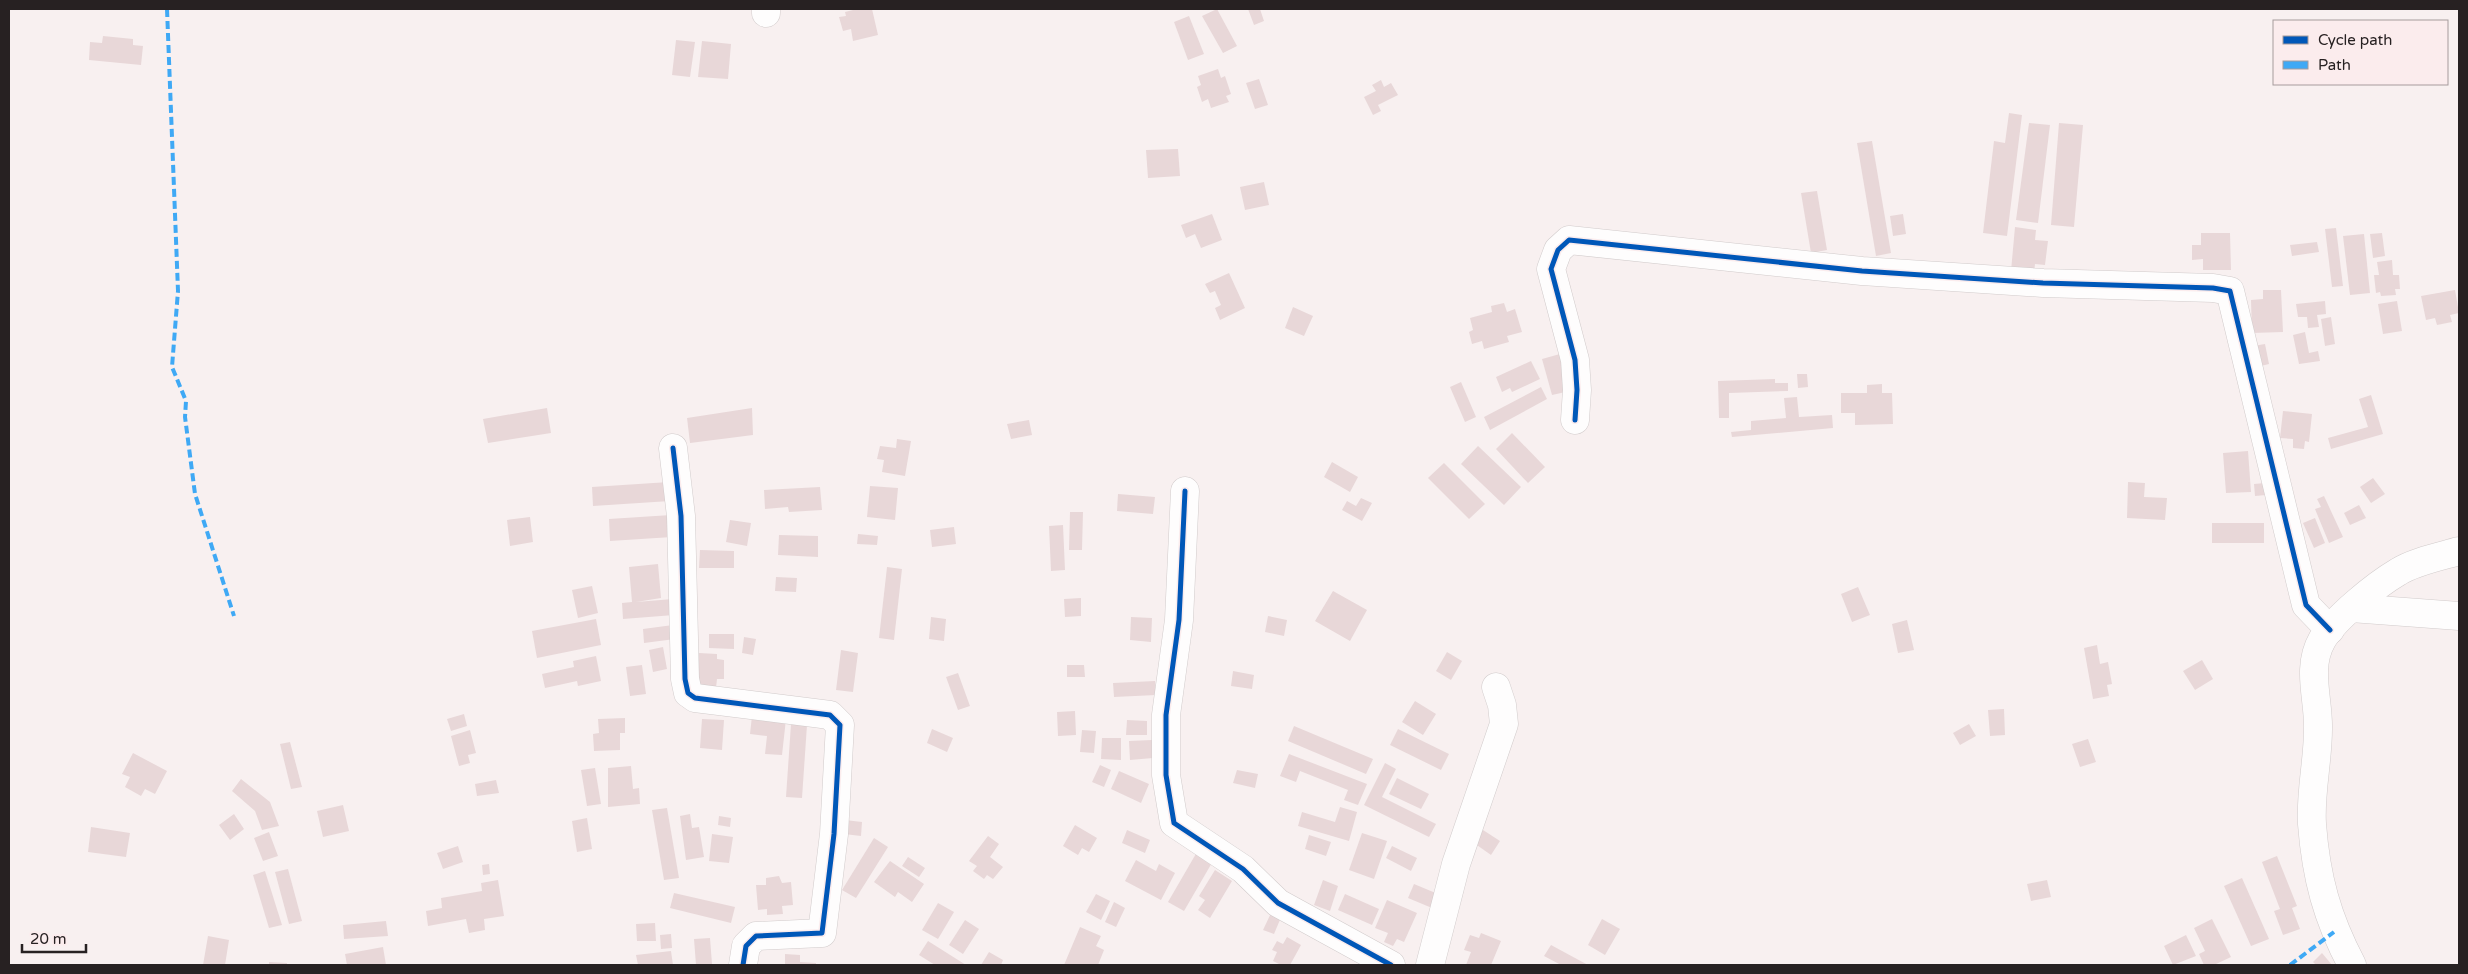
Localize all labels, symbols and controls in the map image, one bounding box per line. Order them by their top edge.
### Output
legend [2273,20,2448,85]
text: Cycle path [2318,31,2392,49]
text: Path [2318,56,2351,74]
scale bar [22,922,86,954]
text: 20 m [30,930,67,948]

